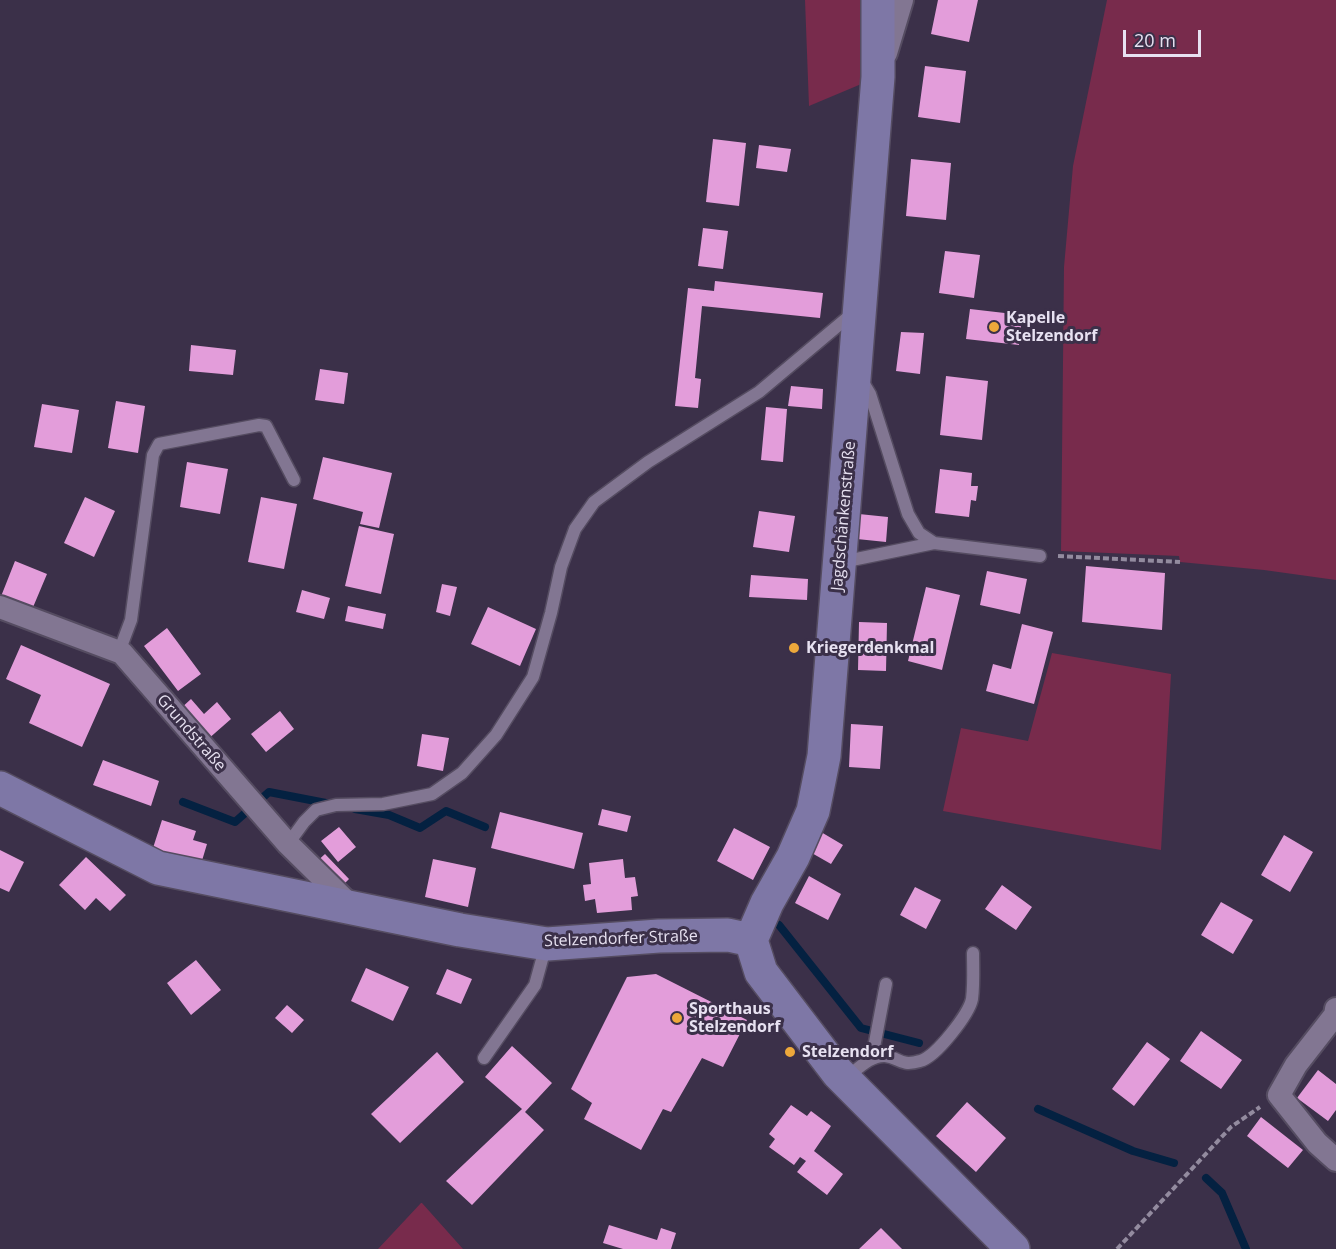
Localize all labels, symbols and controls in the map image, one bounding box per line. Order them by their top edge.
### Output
scale bar [1126,18,1204,56]
text: 20 m [1134,28,1176,52]
place label: Kapelle Stelzendorf [1006,308,1097,346]
marker: Kapelle Stelzendorf [987,320,1001,334]
street label: Jagdschänkenstraße [828,440,860,592]
place label: Kriegerdenkmal [806,638,934,658]
marker: Kriegerdenkmal [787,641,801,655]
street label: Grundstraße [152,691,230,775]
street label: Stelzendorfer Straße [544,927,698,951]
place label: Sporthaus Stelzendorf [689,999,780,1037]
marker: Sporthaus Stelzendorf [670,1011,684,1025]
place label: Stelzendorf [802,1042,893,1062]
marker: Stelzendorf [783,1045,797,1059]

